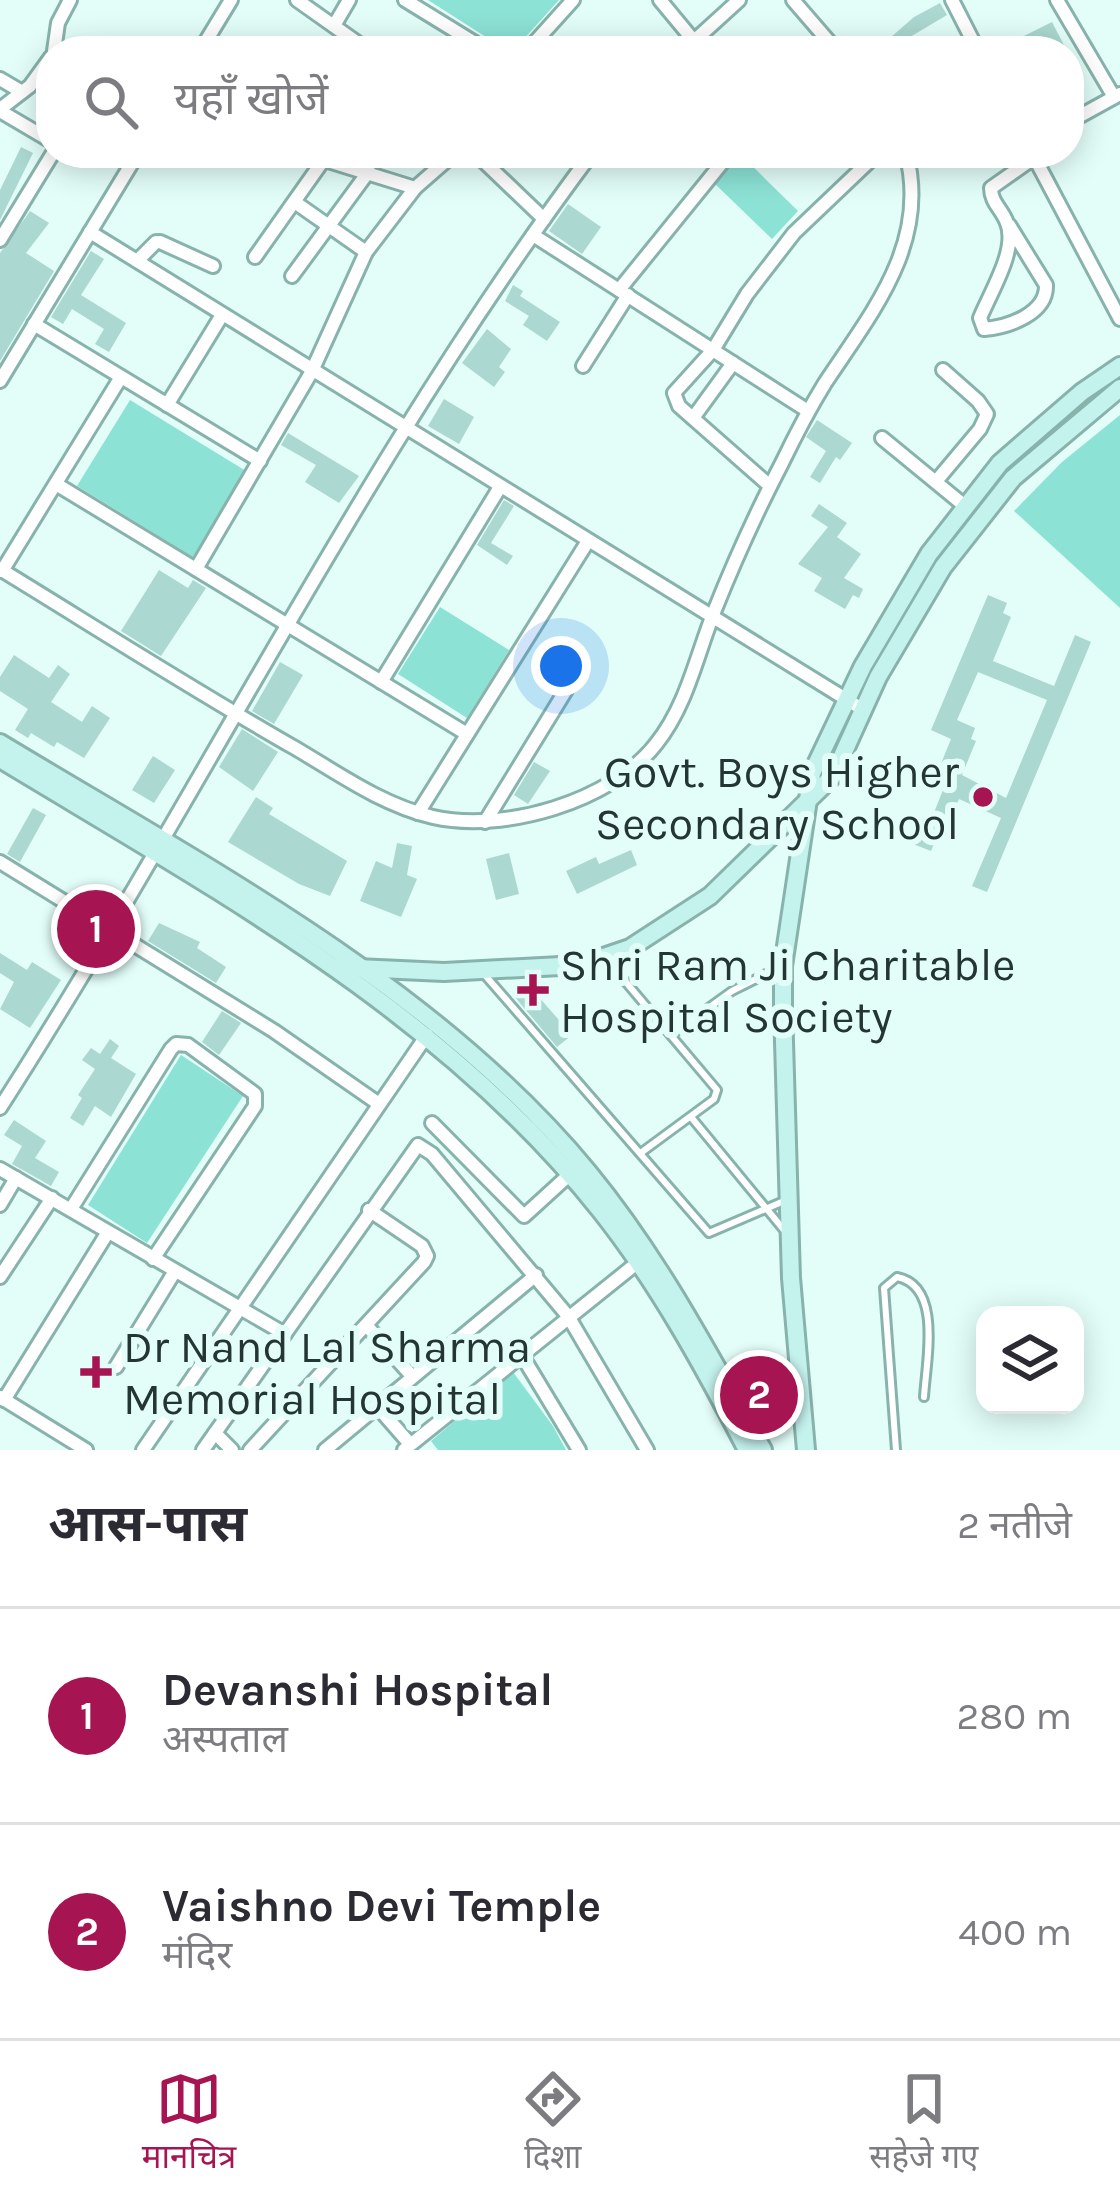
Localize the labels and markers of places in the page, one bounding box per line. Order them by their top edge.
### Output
place label: Govt. Boys Higher Secondary School [595,746,960,851]
marker: Govt. Boys Higher Secondary School [970,784,996,810]
pin: 1 [57,884,135,974]
place label: Shri Ram Ji Charitable Hospital Society [560,939,1015,1044]
marker: Shri Ram Ji Charitable Hospital Society [517,974,549,1006]
place label: Dr Nand Lal Sharma Memorial Hospital [123,1321,531,1425]
pin: 2 [720,1350,798,1440]
marker: Dr Nand Lal Sharma Memorial Hospital [80,1356,112,1388]

